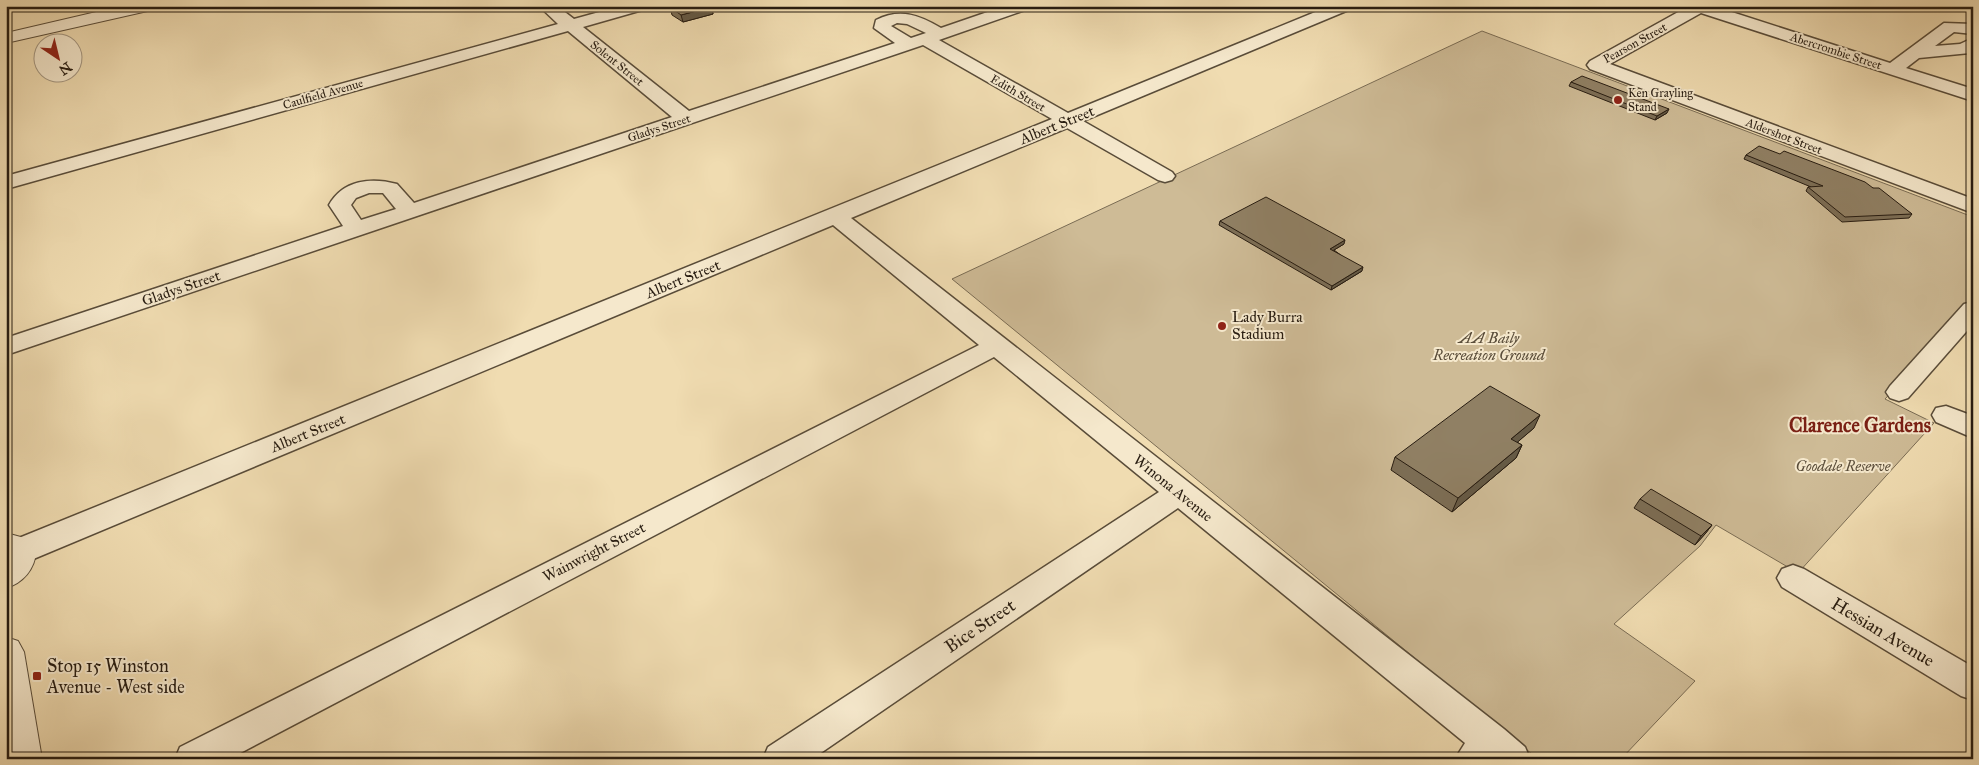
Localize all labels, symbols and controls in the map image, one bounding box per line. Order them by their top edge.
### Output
street label: Pearson Street [1601,19,1670,66]
street label: Abercrombie Street [1788,29,1884,73]
north arrow [32,32,82,82]
street label: Solent Street [588,37,647,89]
text: N [55,58,75,79]
street label: Edith Street [988,72,1049,115]
street label: Caulfield Avenue [281,76,365,112]
place label: Ken Grayling Stand [1628,86,1693,114]
marker: Ken Grayling Stand [1612,94,1624,106]
street label: Albert Street [1016,102,1098,149]
street label: Gladys Street [626,111,693,145]
street label: Aldershot Street [1743,115,1825,157]
street label: Albert Street [642,256,724,303]
street label: Gladys Street [139,266,223,310]
place label: Lady Burra Stadium [1232,308,1303,343]
marker: Lady Burra Stadium [1216,320,1228,332]
park label: AA Baily Recreation Ground [1432,329,1546,364]
street label: Albert Street [267,410,349,457]
district label: Clarence Gardens [1789,413,1932,437]
street label: Winona Avenue [1130,451,1216,525]
park label: Goodale Reserve [1796,457,1891,475]
street label: Wainwright Street [540,518,649,586]
street label: Hessian Avenue [1828,593,1938,671]
street label: Bice Street [941,594,1020,658]
place label: Stop 15 Winston Avenue - West side [46,655,185,698]
marker: Stop 15 Winston Avenue - West side [31,670,43,682]

